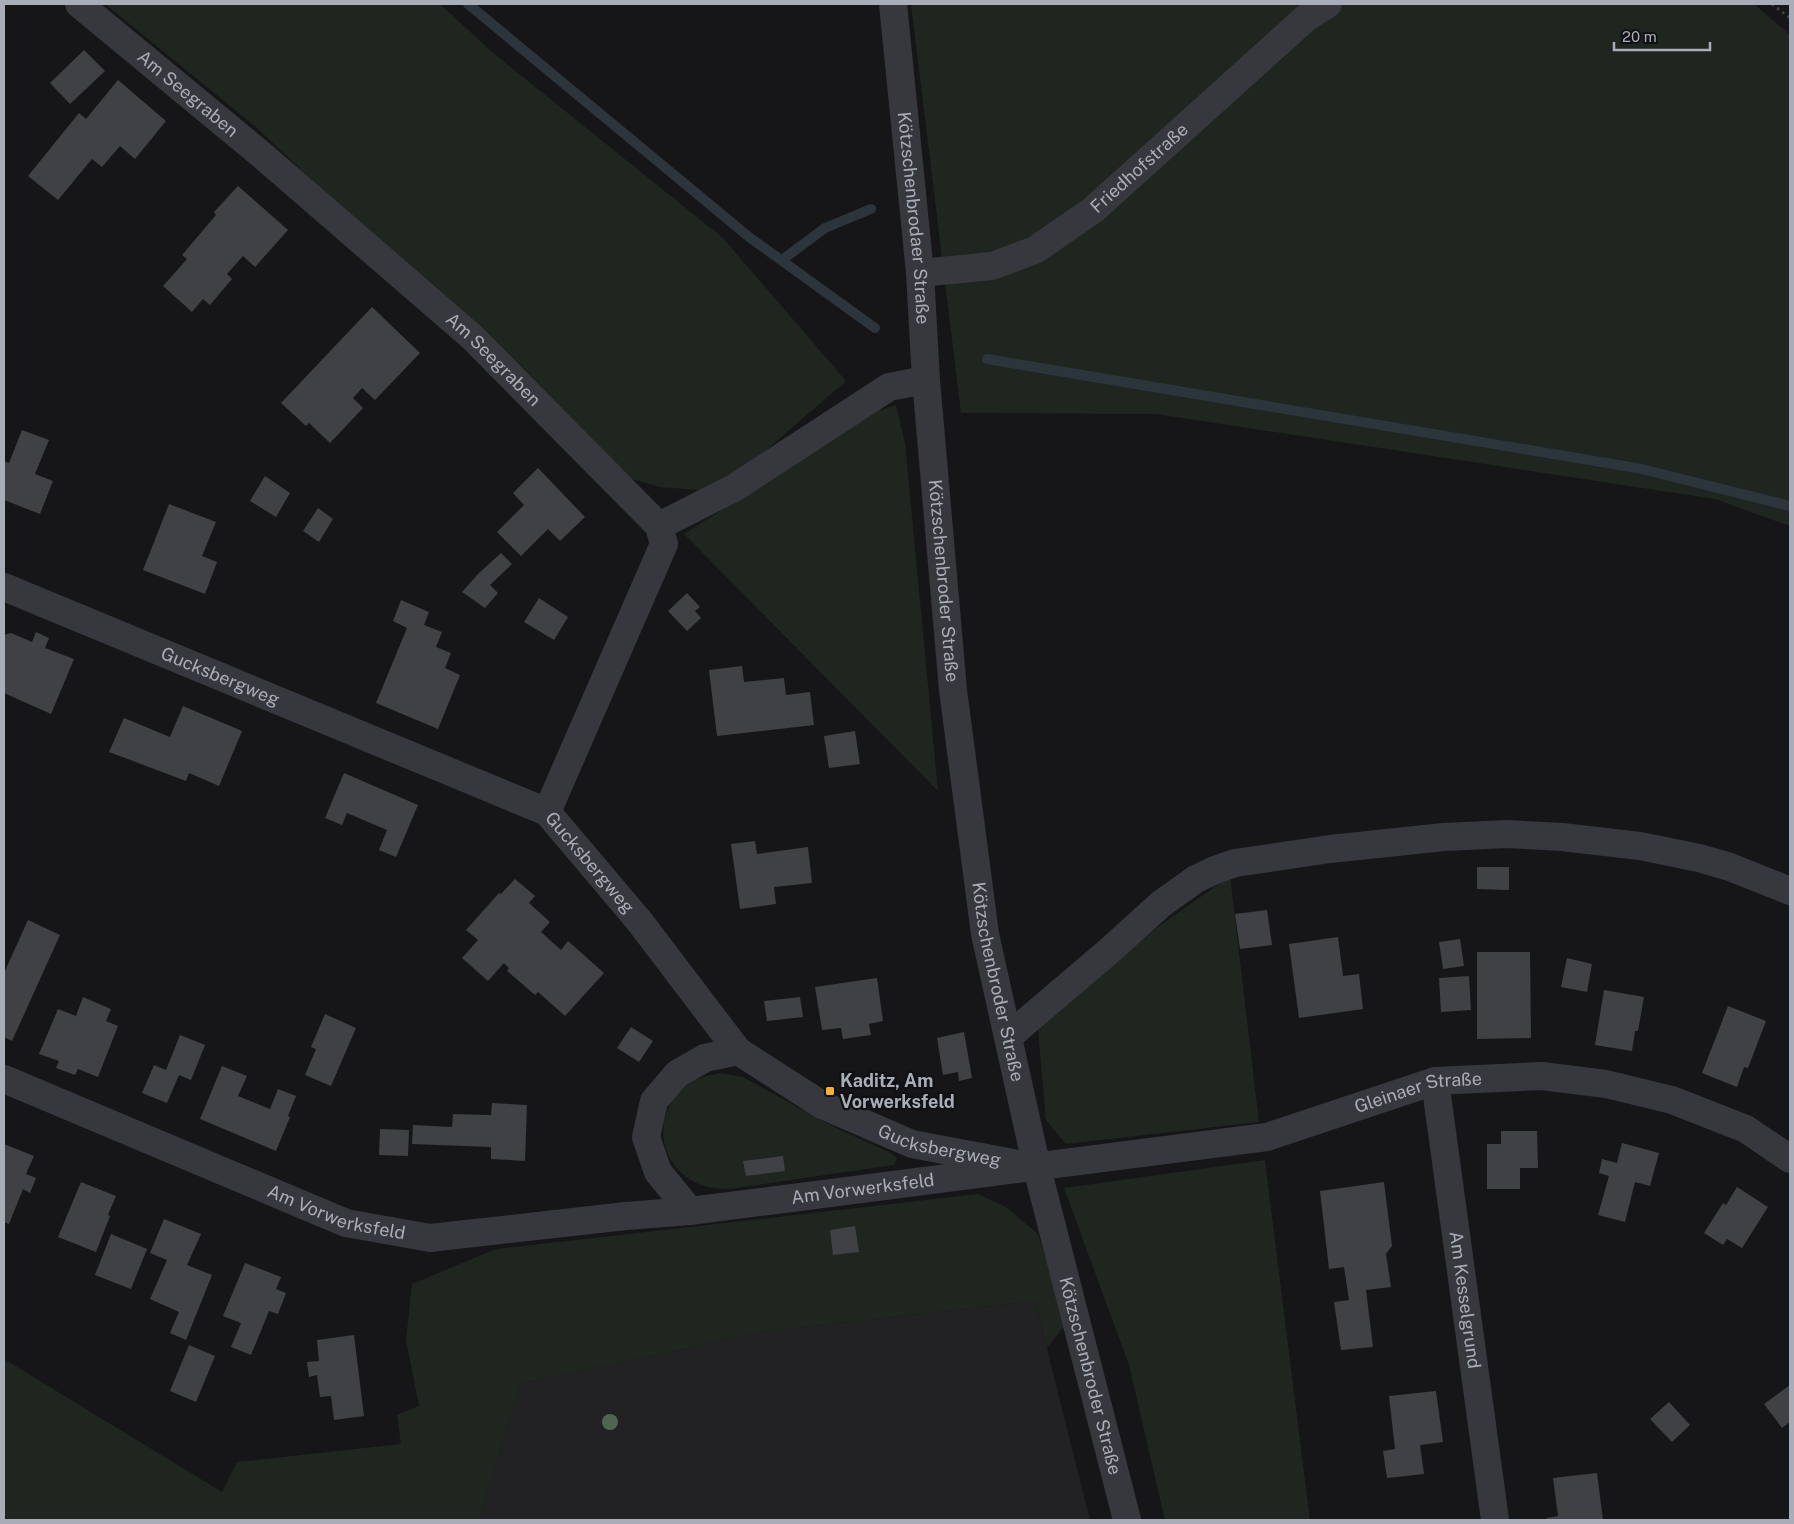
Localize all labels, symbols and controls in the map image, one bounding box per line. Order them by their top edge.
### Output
scale bar [1614,20,1710,52]
text: 20 m [1622,28,1657,45]
street label: Am Seegraben [133,46,243,141]
street label: Kötzschenbrodaer Straße [894,111,934,325]
street label: Friedhofstraße [1086,119,1192,217]
street label: Am Seegraben [442,308,545,410]
street label: Kötzschenbroder Straße [925,478,963,683]
street label: Gucksbergweg [158,642,283,710]
street label: Gucksbergweg [541,807,639,917]
street label: Kötzschenbroder Straße [968,881,1028,1084]
street label: Gleinaer Straße [1352,1068,1482,1117]
place label: Kaditz, Am Vorwerksfeld [840,1070,955,1112]
marker: Kaditz, Am Vorwerksfeld [824,1085,836,1097]
street label: Gucksbergweg [875,1120,1003,1171]
street label: Am Vorwerksfeld [790,1169,936,1208]
street label: Am Vorwerksfeld [265,1180,407,1243]
street label: Am Kesselgrund [1446,1230,1485,1370]
street label: Kötzschenbroder Straße [1055,1275,1126,1477]

